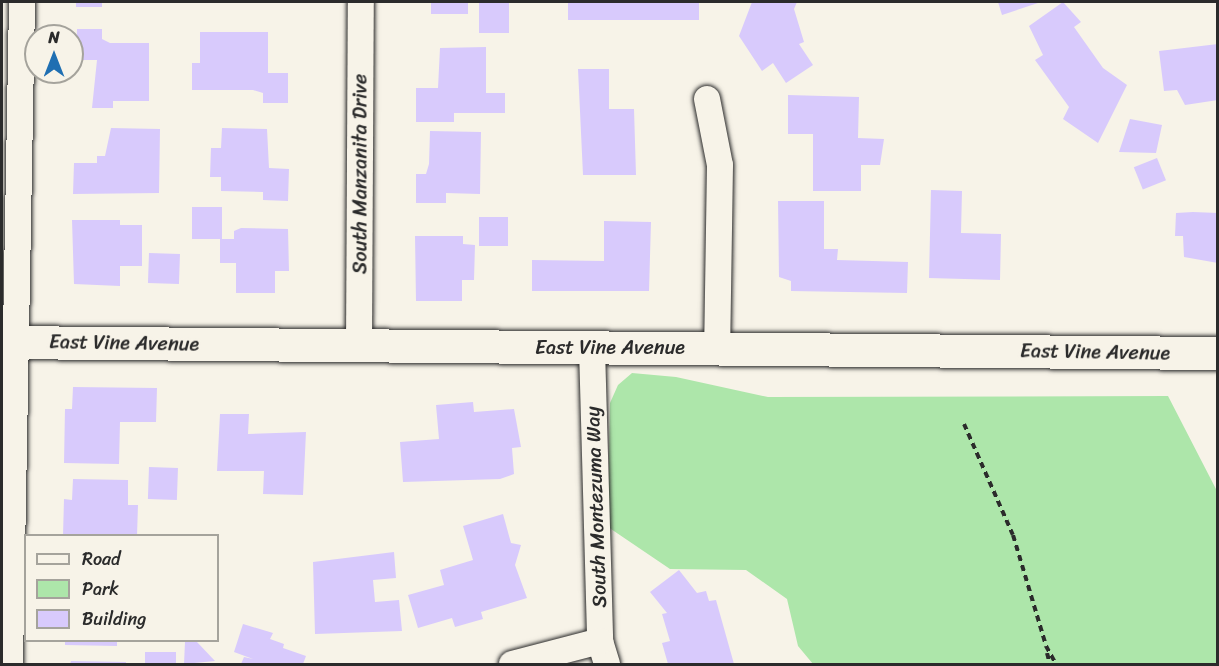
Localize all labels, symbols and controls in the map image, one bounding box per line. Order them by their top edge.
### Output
text: N [48,23,60,52]
north arrow [24,24,84,84]
street label: South Manzanita Drive [348,74,372,274]
street label: East Vine Avenue [48,330,200,356]
street label: East Vine Avenue [534,335,686,359]
street label: East Vine Avenue [1019,339,1171,365]
street label: South Montezuma Way [581,406,611,608]
legend [24,534,219,642]
text: Road [82,543,121,575]
text: Park [82,573,119,605]
text: Building [82,603,146,635]

